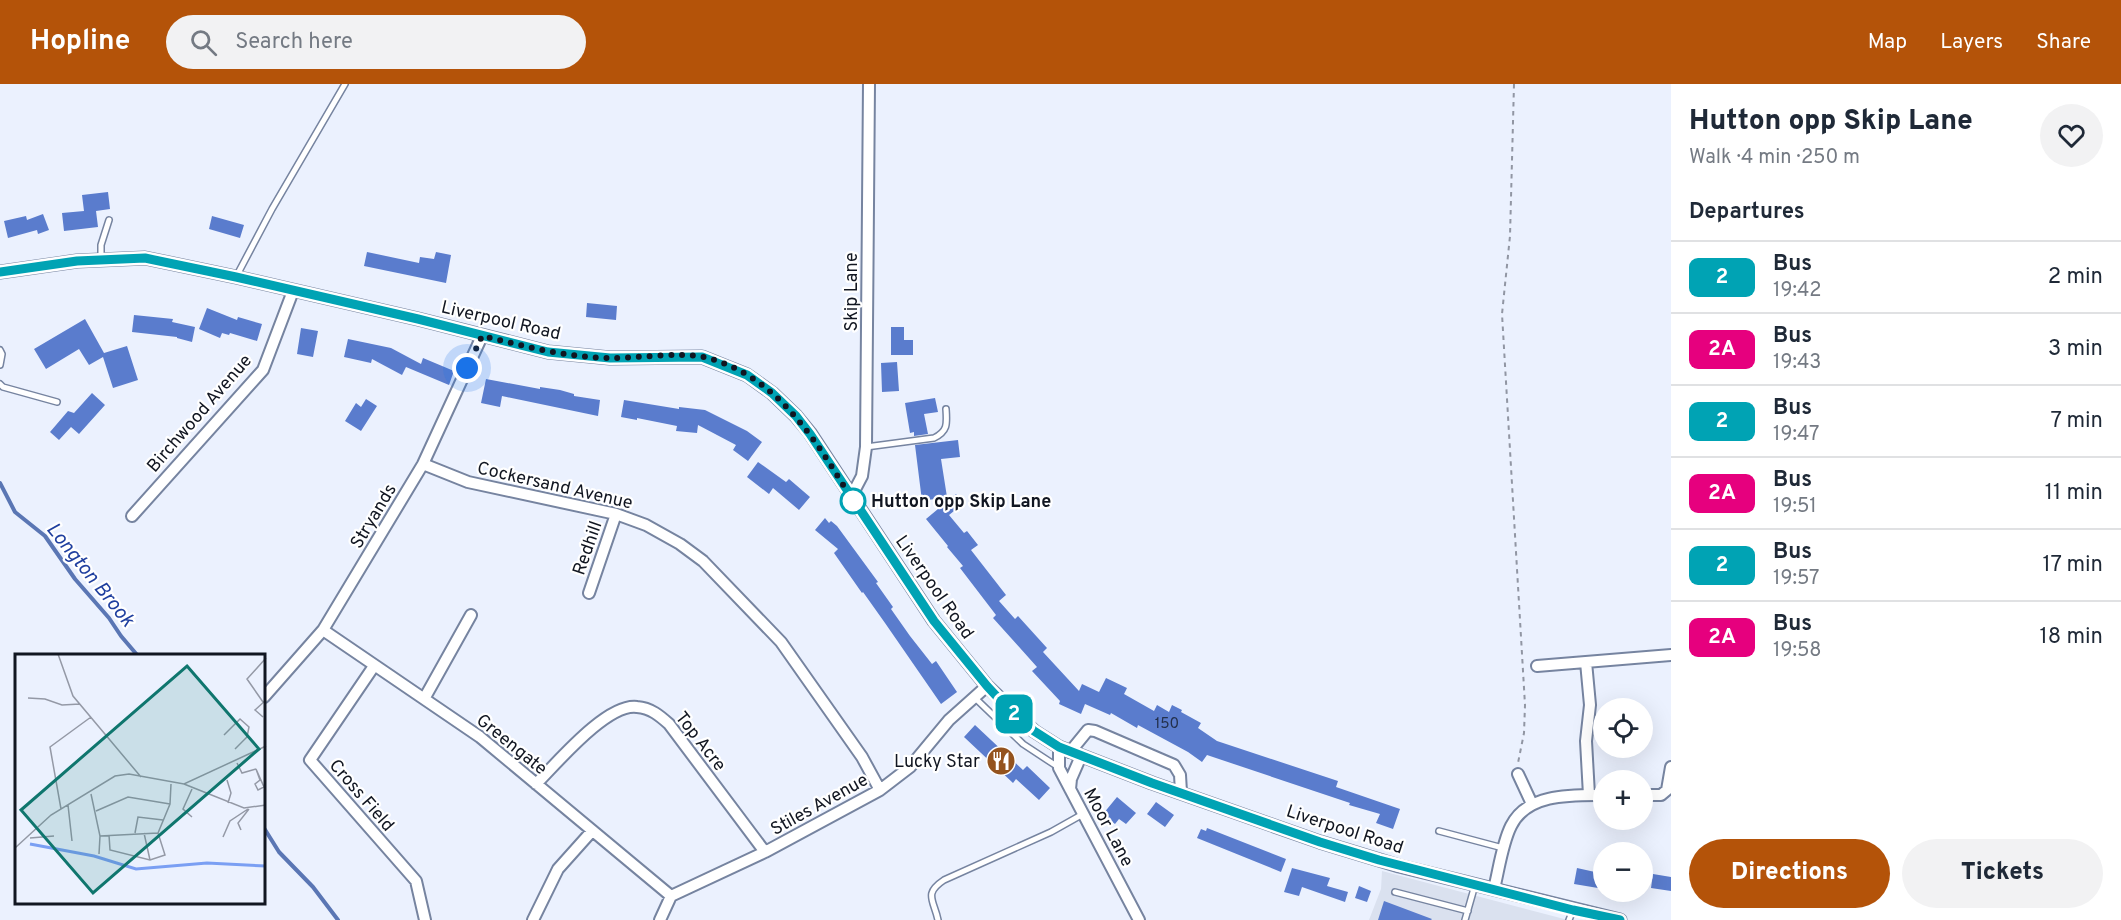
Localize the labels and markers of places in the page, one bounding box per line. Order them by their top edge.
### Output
marker: Hutton opp Skip Lane [840,488,866,514]
place label: Hutton opp Skip Lane [871,491,1051,514]
restaurant icon: Lucky Star [985,745,1017,777]
place label: Lucky Star [894,751,980,774]

